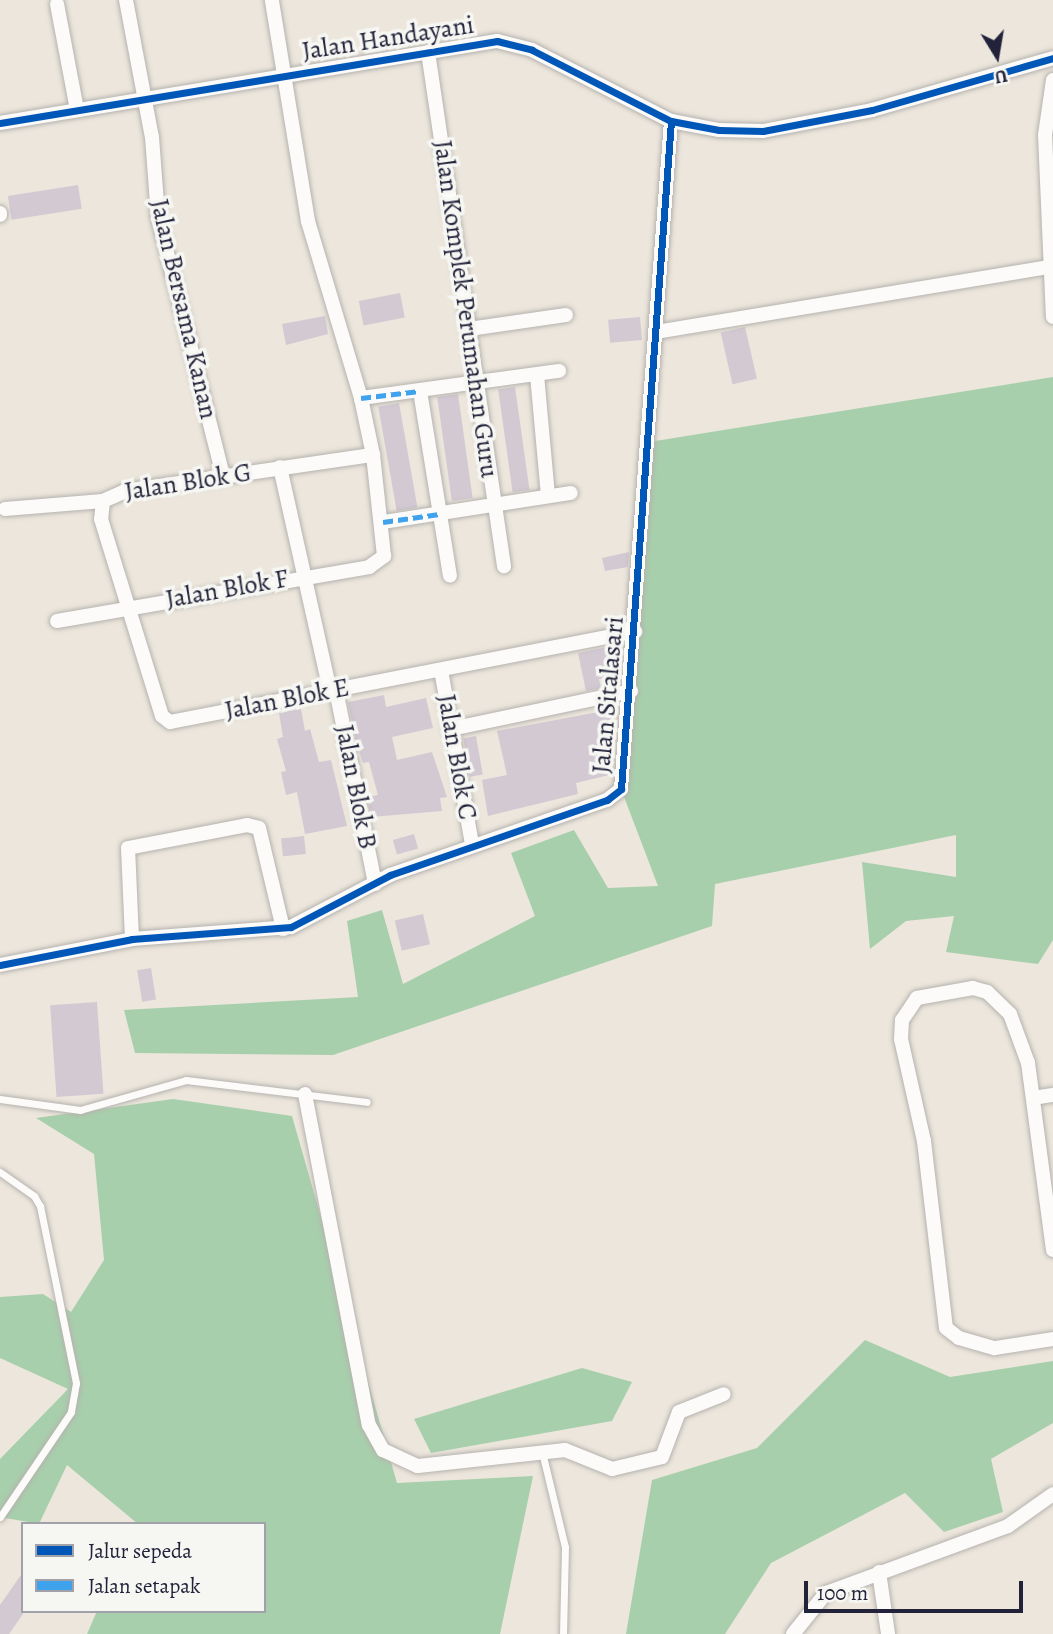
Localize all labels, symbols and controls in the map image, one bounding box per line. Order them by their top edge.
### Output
street label: Jalan Handayani [300,9,476,67]
north arrow [962,21,1032,91]
text: U [992,63,1010,91]
street label: Jalan Komplek Perumahan Guru [427,138,505,480]
street label: Jalan Bersama Kanan [144,196,224,422]
street label: Jalan Blok G [122,457,254,507]
street label: Jalan Blok F [163,563,291,615]
street label: Jalan Sitalasari [586,615,630,775]
street label: Jalan Blok E [222,672,352,726]
street label: Jalan Blok C [431,692,483,822]
street label: Jalan Blok B [329,722,383,852]
legend [21,1522,266,1613]
text: Jalur sepeda [88,1537,192,1565]
scale bar [808,1568,1027,1612]
text: Jalan setapak [88,1572,200,1600]
text: 100 m [817,1579,868,1607]

